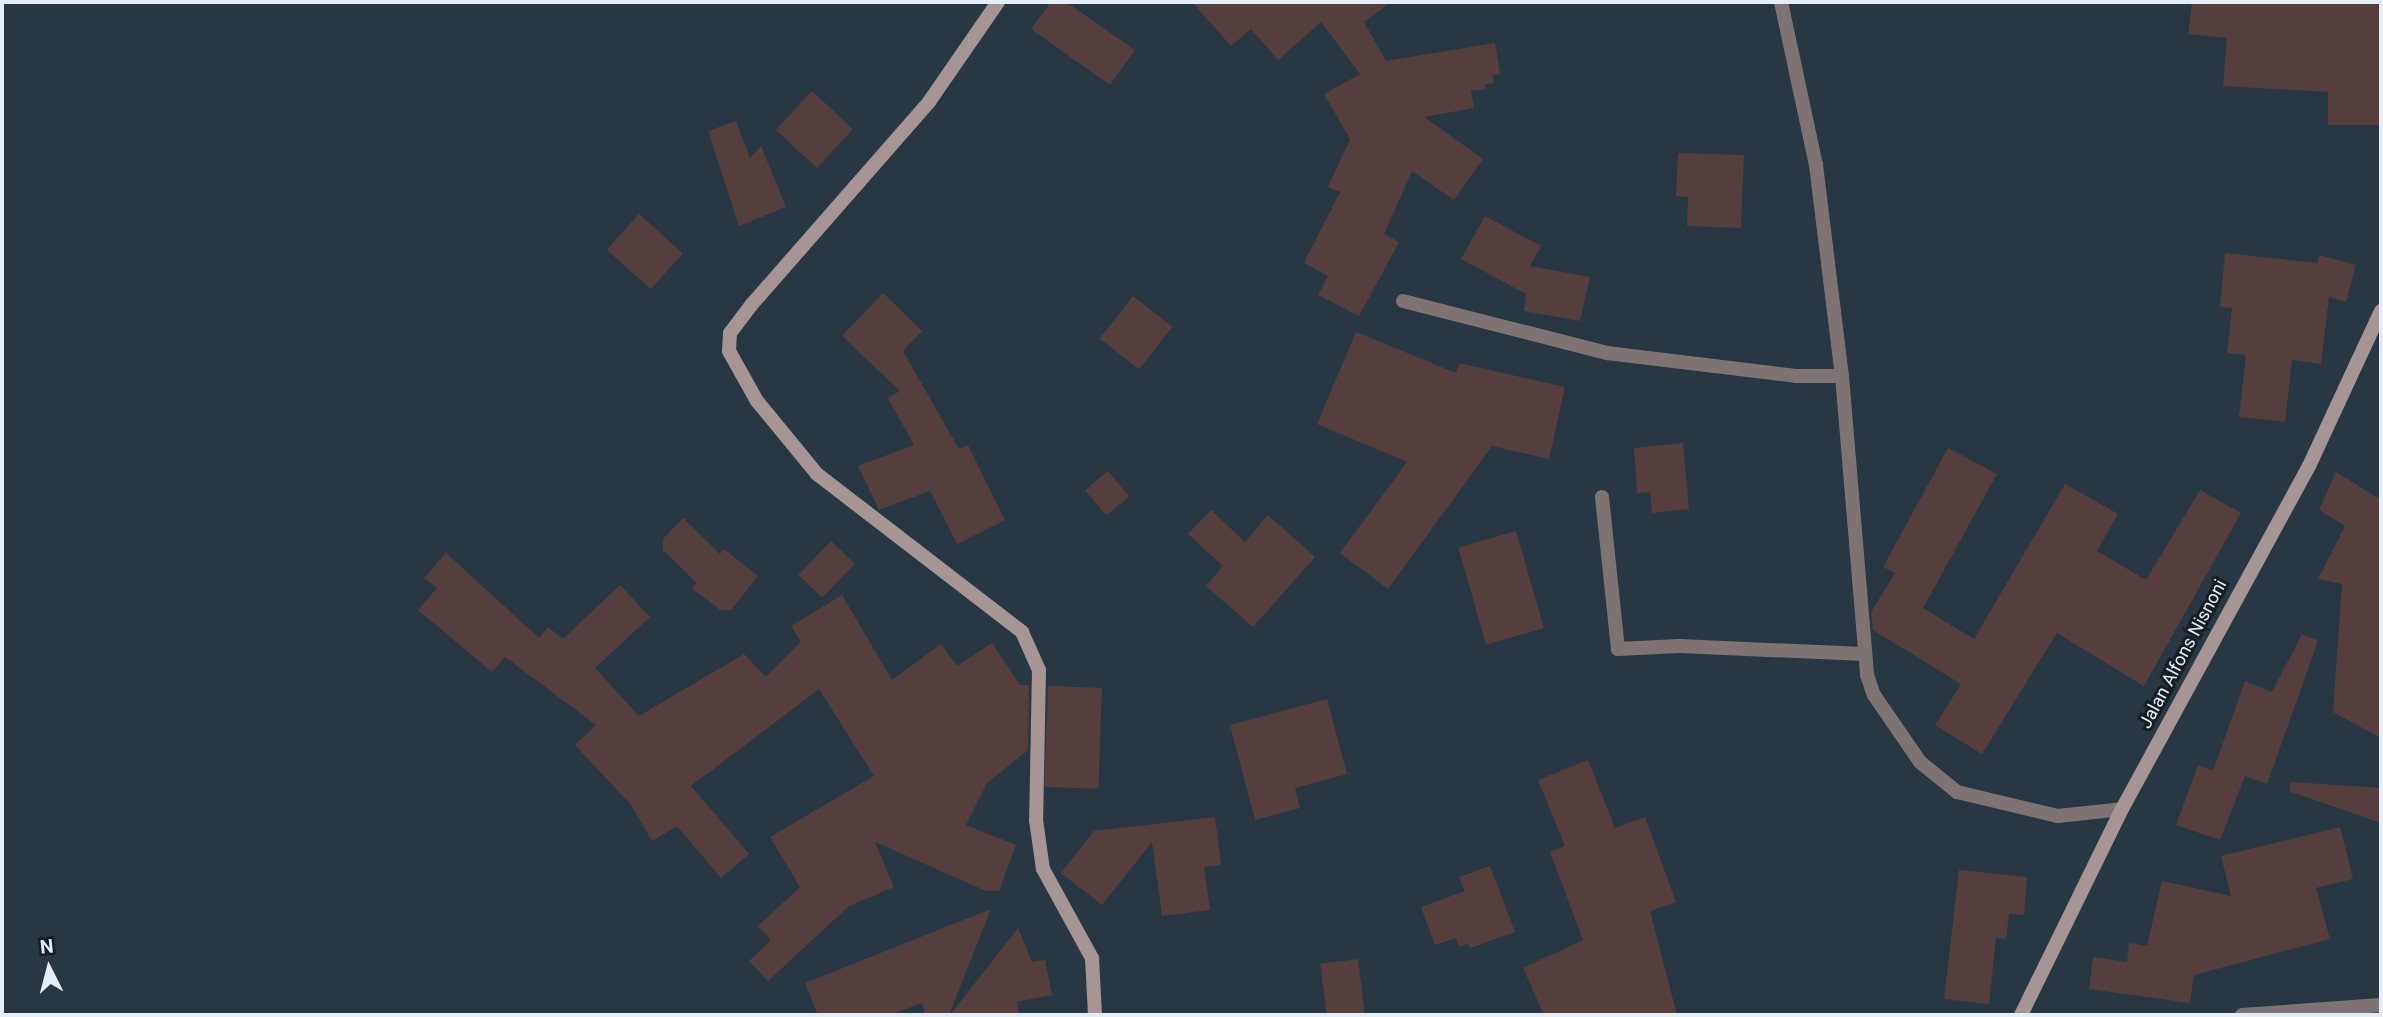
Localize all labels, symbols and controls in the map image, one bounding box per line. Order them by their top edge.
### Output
street label: Jalan Alfons Nisnoni [2135,576,2231,732]
north arrow [14,933,84,1003]
text: N [39,934,55,959]

